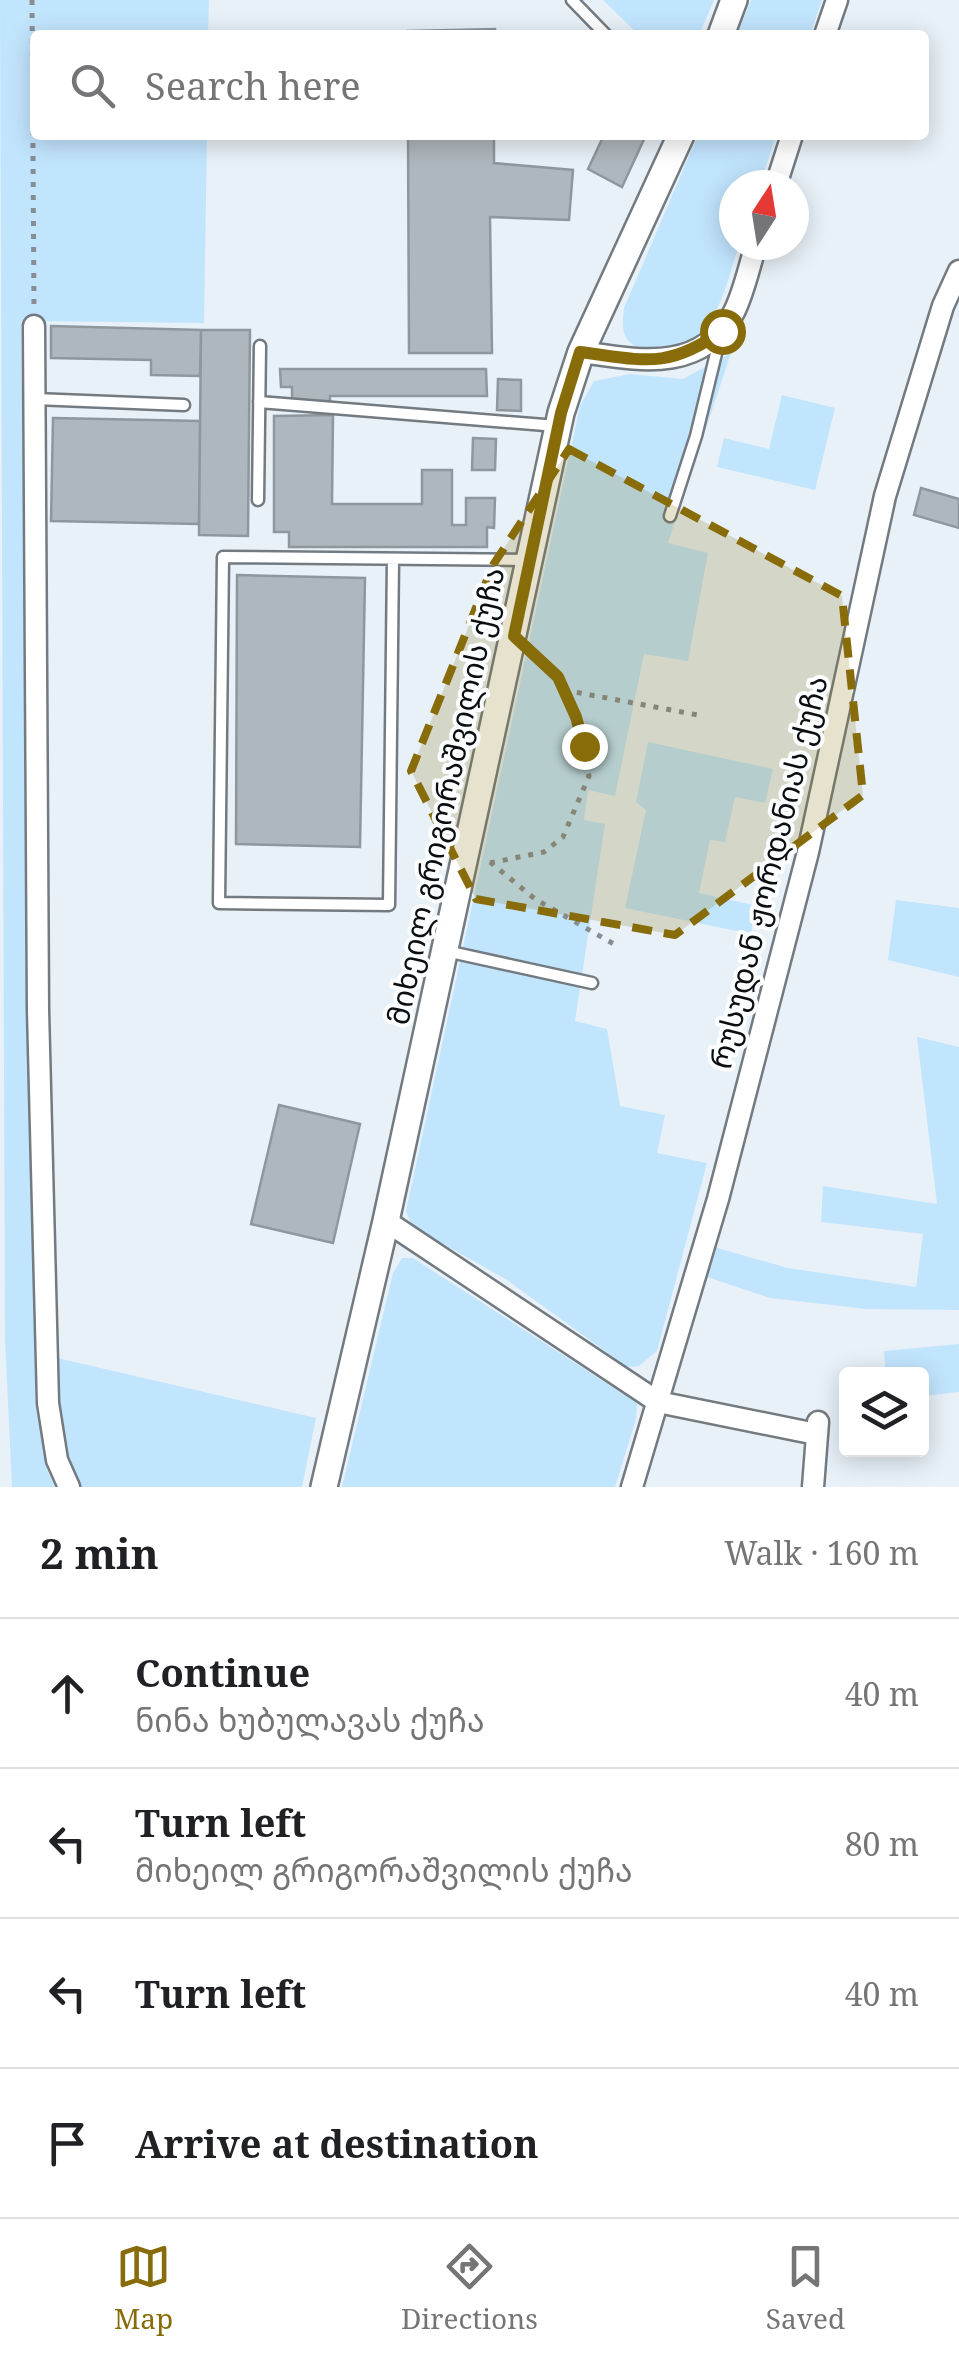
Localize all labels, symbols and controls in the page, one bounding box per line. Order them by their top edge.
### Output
search box [30,30,929,140]
icon: search [65,58,120,113]
text: Search here [145,59,361,111]
north arrow [719,170,809,260]
route start [700,309,746,355]
street label: მიხეილ გრიგორაშვილის ქუჩა [376,564,514,1028]
street label: რუსუდან ჟორდანიას ქუჩა [699,671,837,1073]
route end [562,724,608,770]
map controls [839,1367,929,1457]
button: layers [839,1367,929,1457]
text: 2 min [40,1524,159,1581]
text: Walk · 160 m [724,1531,919,1574]
text: Continue [135,1646,310,1698]
icon: ahead [40,1666,95,1721]
text: 40 m [845,1672,919,1715]
text: ნინა ხუბულავას ქუჩა [135,1698,484,1741]
text: Turn left [135,1796,306,1848]
icon: left [40,1816,95,1871]
text: 80 m [845,1822,919,1865]
text: მიხეილ გრიგორაშვილის ქუჩა [135,1848,633,1891]
icon: left [40,1966,95,2021]
text: Turn left [135,1967,306,2019]
text: 40 m [845,1972,919,2015]
icon: arrive [40,2116,95,2171]
text: Arrive at destination [135,2117,539,2169]
tab: Map [114,2239,173,2337]
tab: Directions [401,2239,538,2337]
tab: Saved [766,2239,845,2337]

